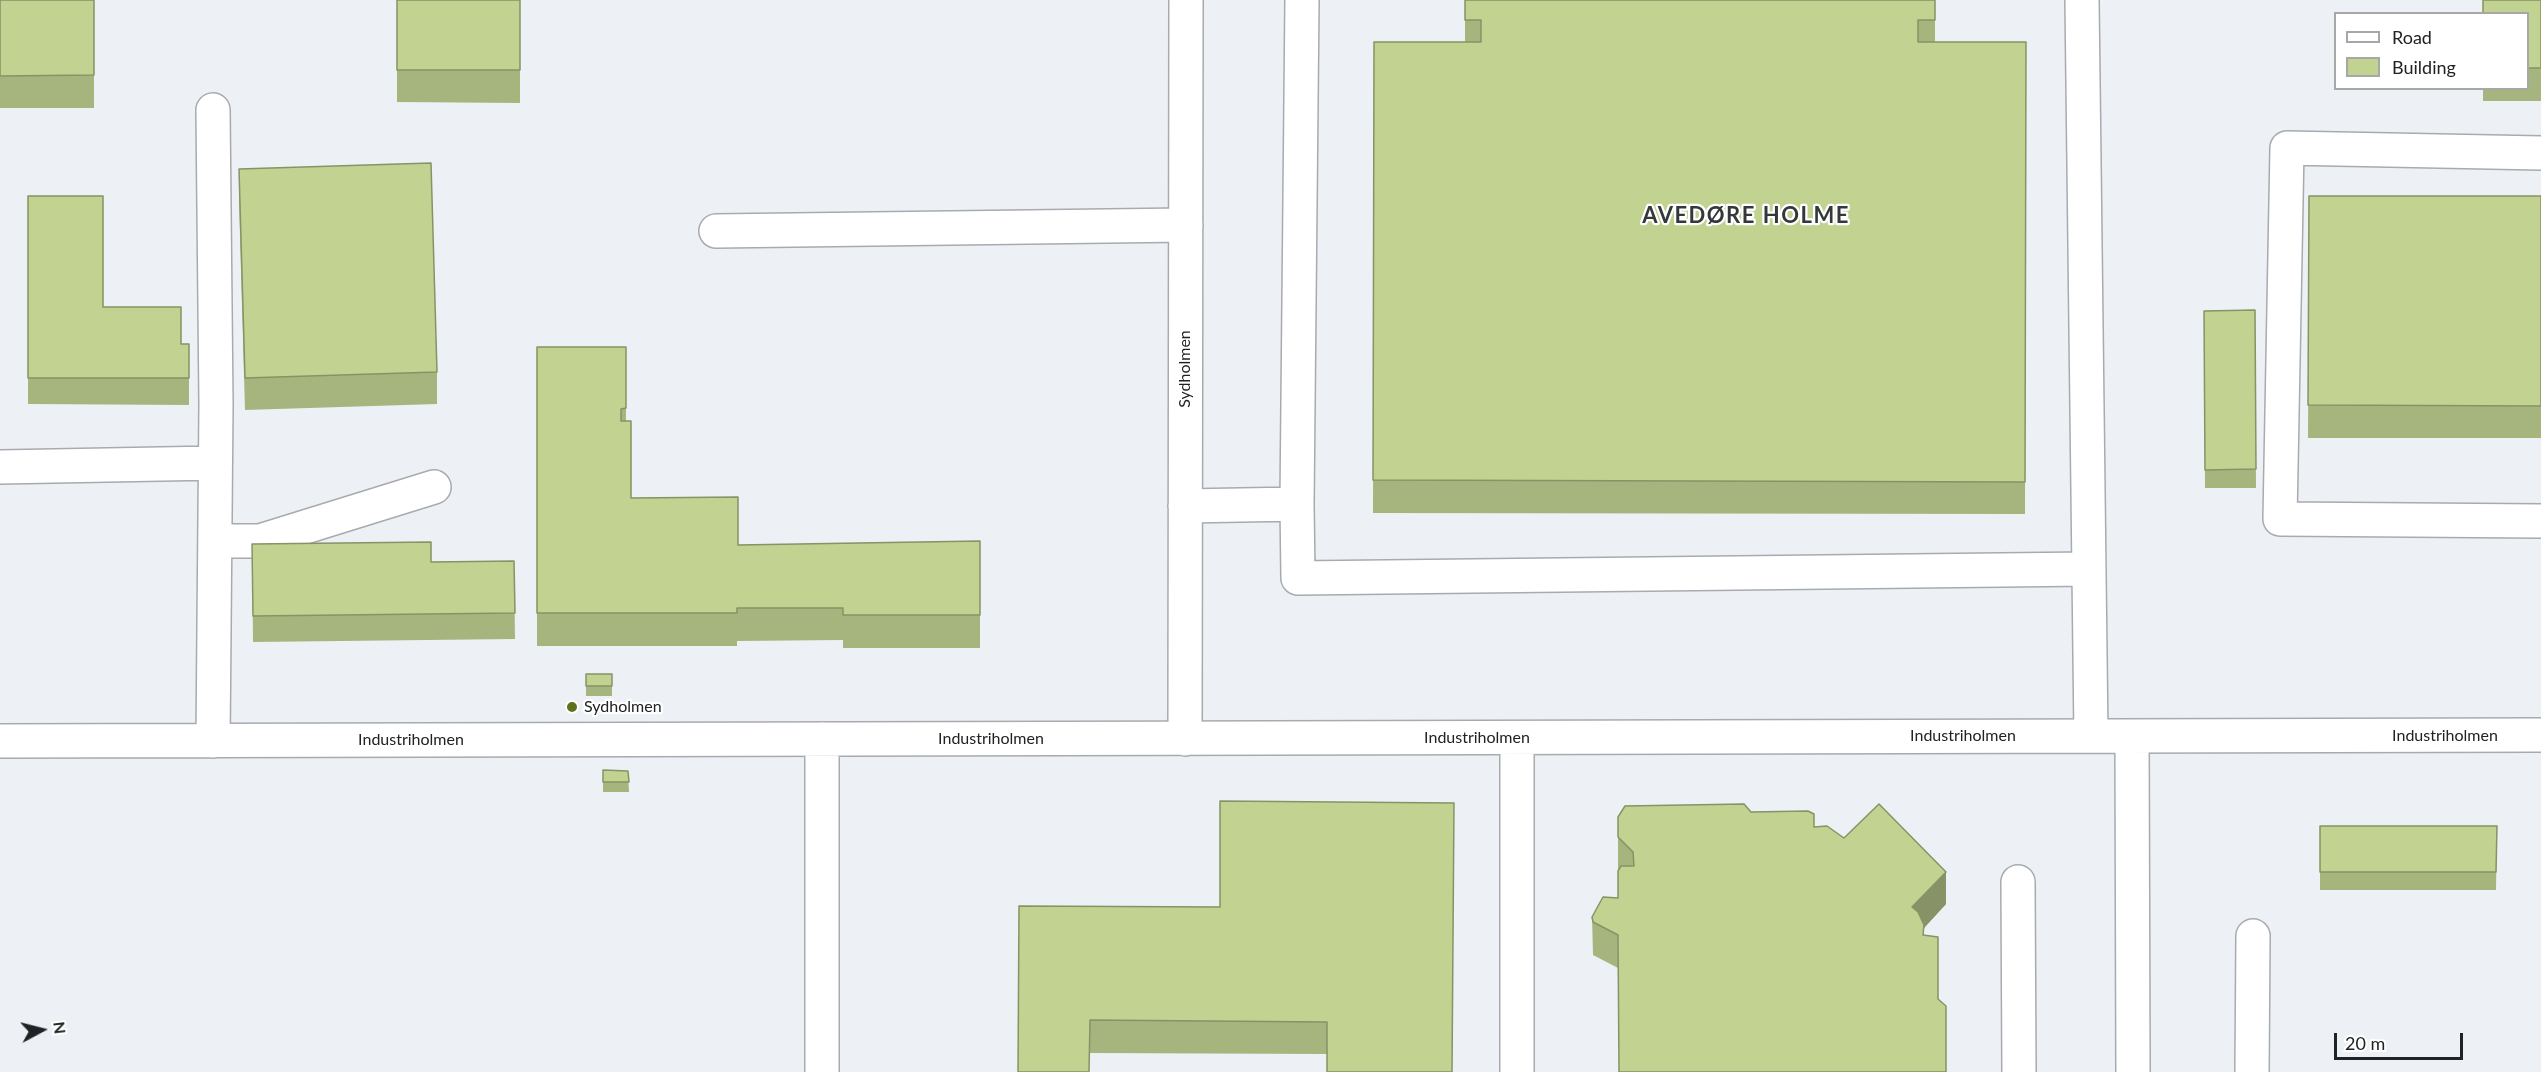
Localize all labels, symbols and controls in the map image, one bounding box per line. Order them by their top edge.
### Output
legend [2334,12,2529,90]
text: Road [2392,26,2432,48]
text: Building [2392,56,2456,78]
district label: AVEDØRE HOLME [1642,203,1850,229]
street label: Sydholmen [1175,330,1195,408]
place label: Sydholmen [584,697,662,717]
marker: Sydholmen [565,700,579,714]
street label: Industriholmen [1910,726,2016,746]
street label: Industriholmen [2392,726,2498,746]
street label: Industriholmen [1424,728,1530,748]
street label: Industriholmen [938,729,1044,749]
street label: Industriholmen [358,730,464,750]
north arrow [12,1000,72,1060]
text: N [50,1020,71,1035]
scale bar [2337,1021,2466,1059]
text: 20 m [2345,1032,2385,1054]

